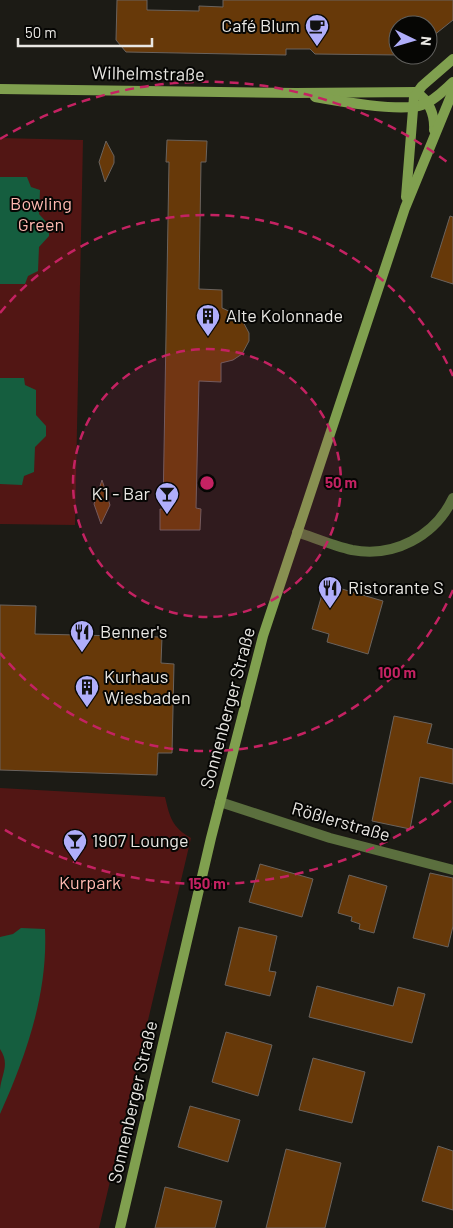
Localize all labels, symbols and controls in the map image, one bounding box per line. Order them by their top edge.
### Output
cafe icon: Café Blum [304,13,330,47]
place label: Café Blum [221,14,300,36]
scale bar [18,15,151,47]
north arrow [388,15,438,65]
text: 50 m [25,23,57,41]
text: N [418,36,435,47]
street label: Wilhelmstraße [91,61,205,85]
park label: Bowling Green [10,192,72,235]
building icon: Alte Kolonnade [195,303,221,337]
place label: Alte Kolonnade [226,304,343,326]
text: 50 m [325,473,357,491]
centre of rings [198,474,216,492]
bar icon: K1 - Bar [154,481,180,515]
place label: K1 - Bar [91,482,150,504]
restaurant icon: Ristorante S [317,575,343,609]
place label: Ristorante S [348,576,444,598]
restaurant icon: Benner's [69,619,95,653]
place label: Benner's [100,620,167,642]
street label: Sonnenberger Straße [195,625,259,791]
text: 100 m [378,663,416,681]
place label: Kurhaus Wiesbaden [104,665,191,708]
building icon: Kurhaus Wiesbaden [74,674,100,708]
street label: Rößlerstraße [290,796,393,846]
bar icon: 1907 Lounge [62,828,88,862]
place label: 1907 Lounge [92,829,189,851]
park label: Kurpark [59,871,121,893]
text: 150 m [188,874,226,892]
street label: Sonnenberger Straße [103,1018,161,1185]

